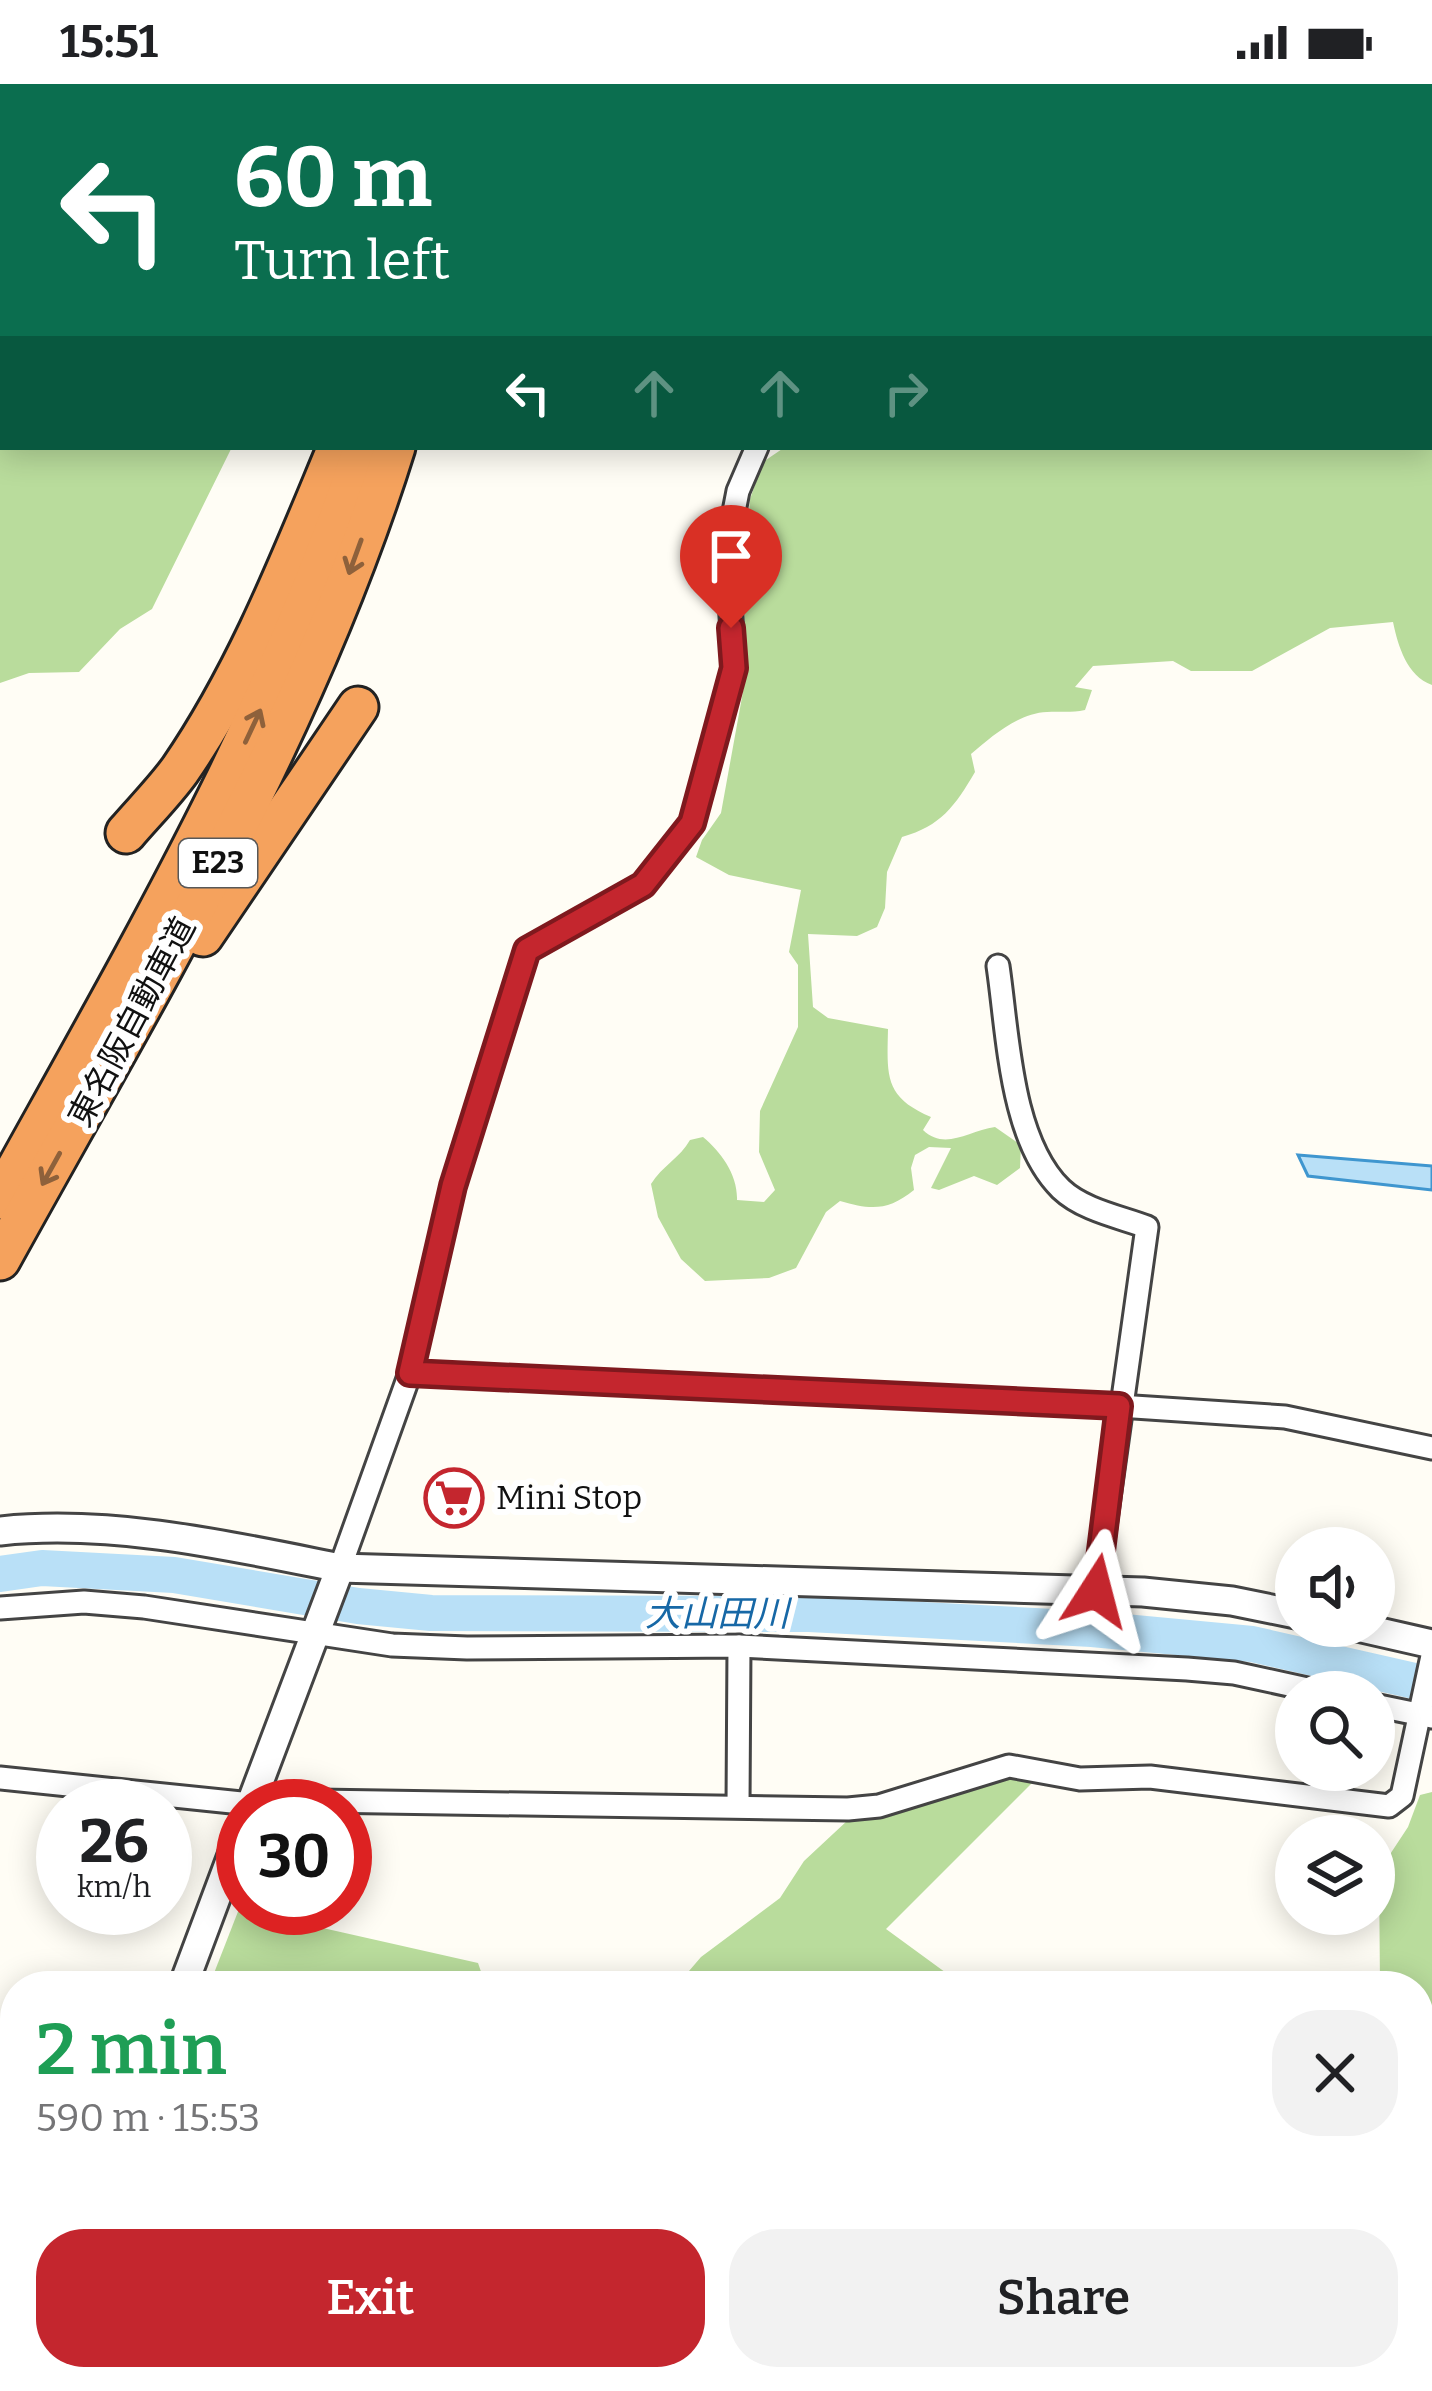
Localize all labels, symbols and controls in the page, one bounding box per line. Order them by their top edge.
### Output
text: 15:51 [60,15,158,69]
text: 60 m [234,127,432,228]
icon: left [36,132,192,288]
text: Turn left [234,229,450,293]
icon: left [495,360,561,426]
icon: ahead [621,360,687,426]
icon: ahead [747,360,813,426]
icon: right [873,360,939,426]
pin [680,505,782,628]
icon: arrive [698,523,764,589]
one-way arrow [343,538,364,575]
one-way arrow [243,709,265,745]
road number: E23 [179,839,257,887]
street label: 東名阪自動車道 [60,911,204,1133]
one-way arrow [39,1151,63,1186]
supermarket icon: Mini Stop [423,1467,485,1529]
place label: Mini Stop [496,1478,642,1518]
map controls [1275,1527,1395,1935]
button: sound [1275,1527,1395,1647]
position arrow [1033,1528,1159,1654]
water label: 大山田川 [645,1592,793,1636]
button: search [1275,1671,1395,1791]
speed limit sign: 30 [216,1779,372,1935]
text: 26 [79,1806,149,1878]
button: layers [1275,1815,1395,1935]
text: km/h [77,1869,151,1905]
text: 2 min [36,2007,227,2093]
button: close [1272,2010,1398,2136]
text: 590 m · 15:53 [36,2095,260,2141]
button: Exit [36,2229,705,2367]
button: Share [729,2229,1398,2367]

